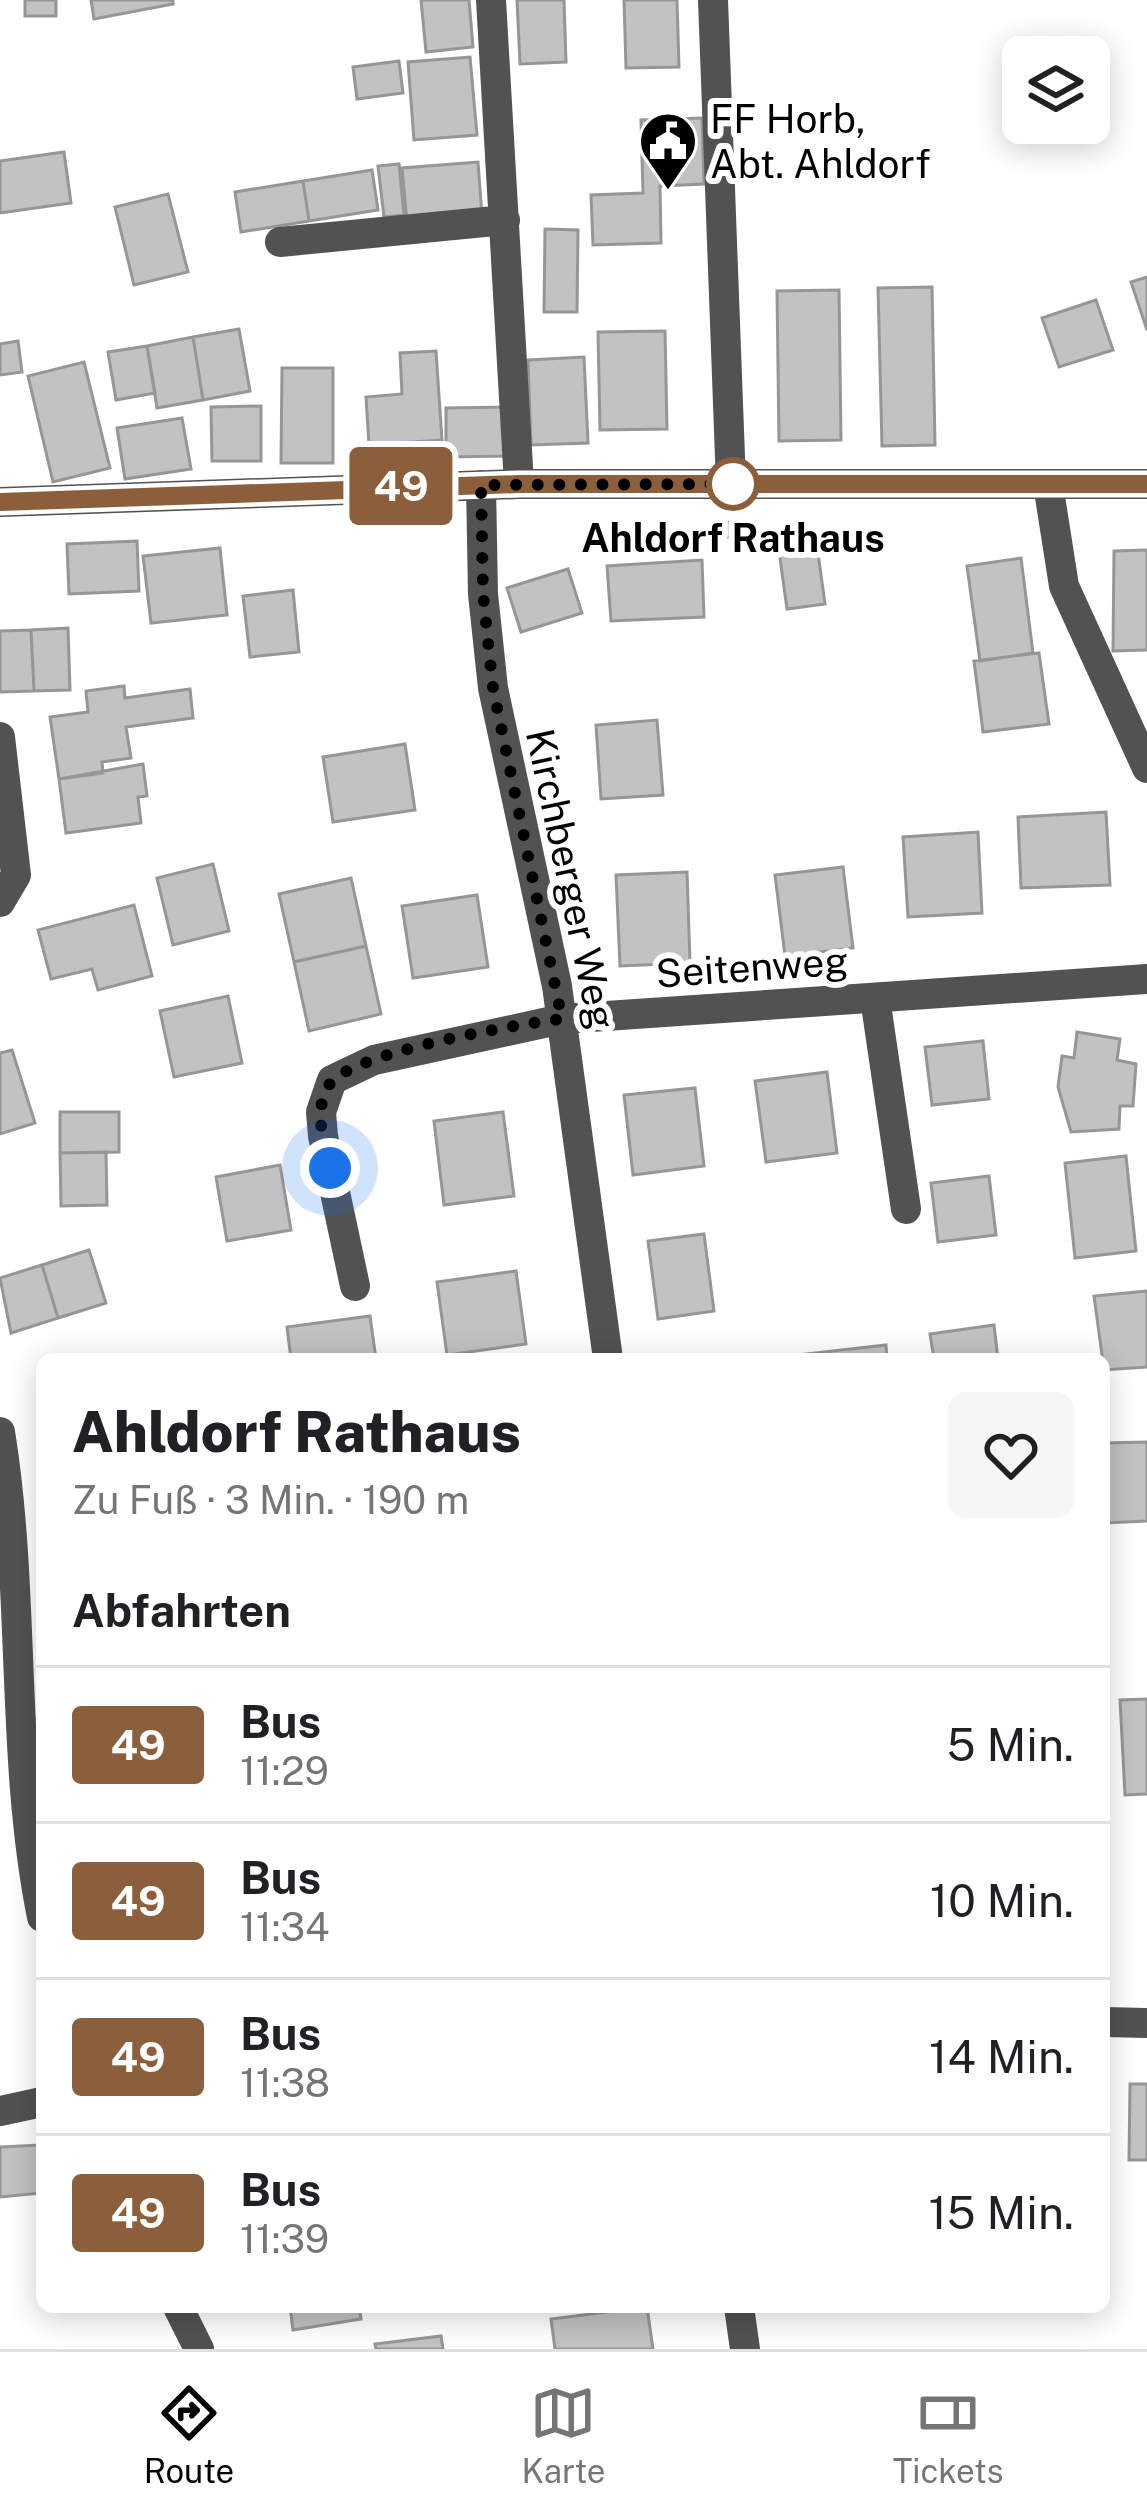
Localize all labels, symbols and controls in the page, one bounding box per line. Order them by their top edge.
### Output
map controls [1002,36,1110,144]
button: layers [1002,36,1110,144]
place label: FF Horb, Abt. Ahldorf [710,96,931,187]
public building icon: FF Horb, Abt. Ahldorf [637,110,699,192]
line badge: 49 [347,447,455,525]
marker: Ahldorf Rathaus [708,459,758,509]
text: 49 [373,461,429,510]
place label: Ahldorf Rathaus [581,515,885,561]
street label: Kirchberger Weg [517,725,625,1033]
street label: Seitenweg [654,937,850,997]
your location [300,1138,360,1198]
button: heart [948,1392,1074,1518]
text: Ahldorf Rathaus [72,1398,521,1465]
text: Zu Fuß · 3 Min. · 190 m [72,1477,469,1523]
text: Abfahrten [72,1584,291,1637]
text: Bus [240,1695,321,1748]
text: 5 Min. [947,1718,1074,1771]
text: 49 [110,1720,166,1769]
text: 11:29 [240,1748,329,1794]
text: Bus [240,1851,321,1904]
text: 10 Min. [930,1874,1074,1927]
text: 49 [110,1876,166,1925]
text: 11:34 [240,1904,330,1950]
text: Bus [240,2007,321,2060]
text: 14 Min. [929,2030,1074,2083]
text: 49 [110,2032,166,2081]
text: 11:38 [240,2060,330,2106]
text: Bus [240,2163,321,2216]
text: 15 Min. [929,2186,1074,2239]
text: 49 [110,2188,166,2237]
text: 11:39 [240,2216,329,2262]
tab: Route [144,2380,234,2490]
tab: Karte [522,2380,605,2490]
tab: Tickets [893,2380,1003,2490]

